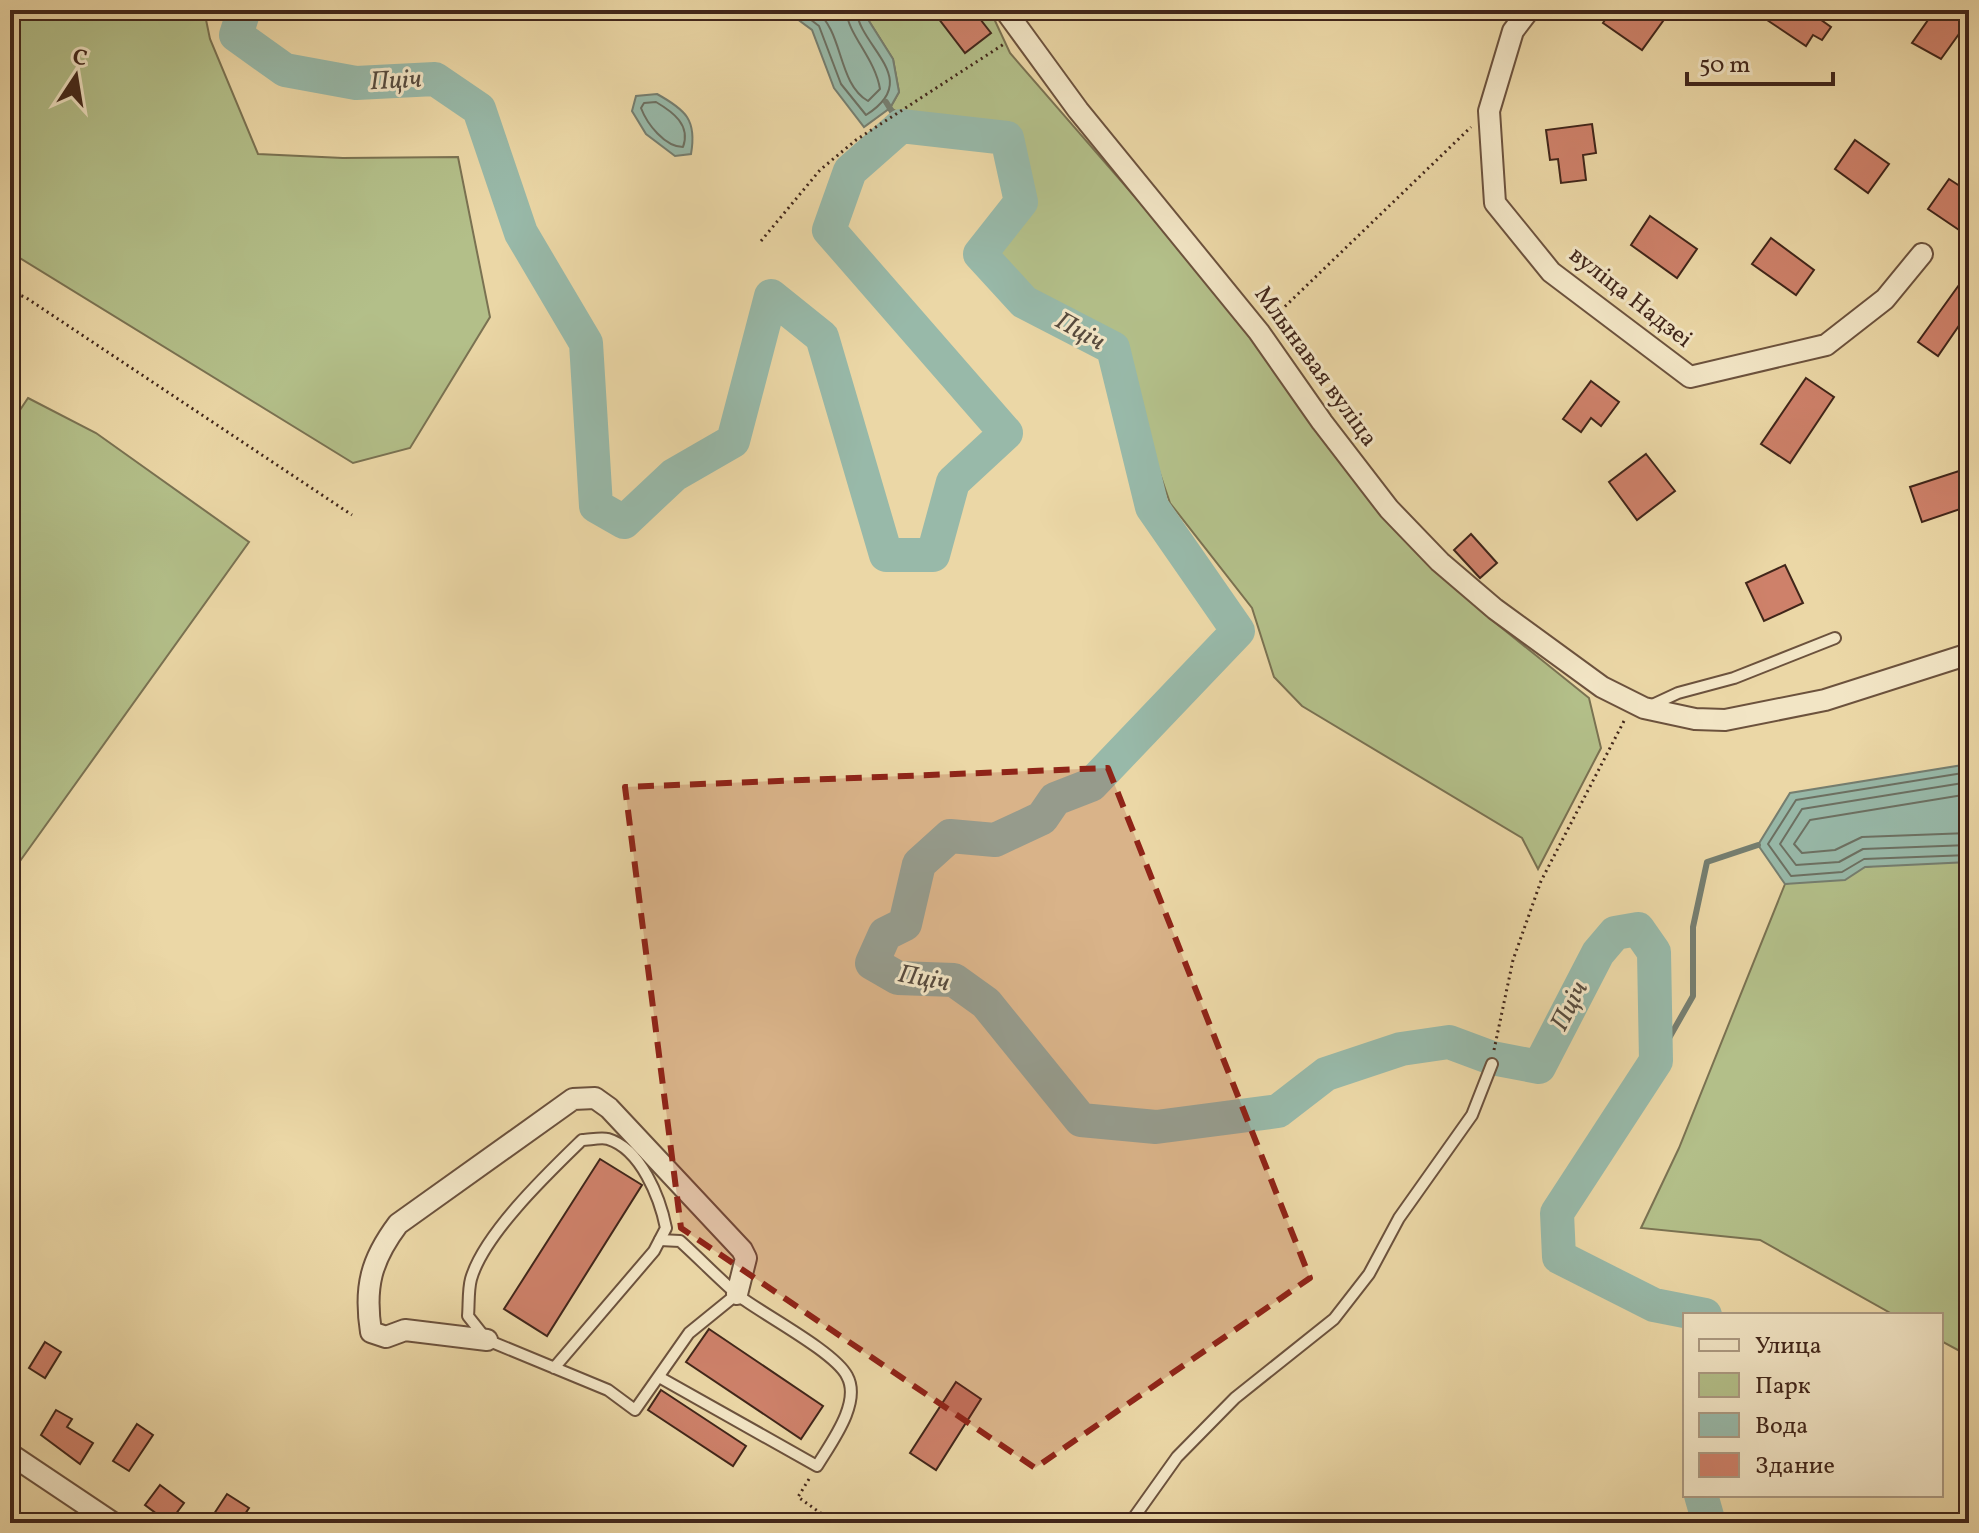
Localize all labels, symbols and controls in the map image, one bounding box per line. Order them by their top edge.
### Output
north arrow [36,36,116,116]
scale bar [1687,36,1833,86]
text: С [69,42,90,76]
text: 50 m [1699,49,1751,83]
water label: Пціч [369,62,423,100]
street label: вуліца Надзеі [1561,239,1699,357]
street label: Млынавая вуліца [1245,280,1385,454]
water label: Пціч [1049,304,1111,360]
water label: Пціч [895,956,953,1002]
water label: Пціч [1542,975,1598,1037]
legend [1683,1313,1943,1497]
text: Улица [1755,1330,1822,1364]
text: Парк [1755,1370,1811,1404]
text: Вода [1755,1410,1808,1444]
text: Здание [1755,1450,1835,1484]

